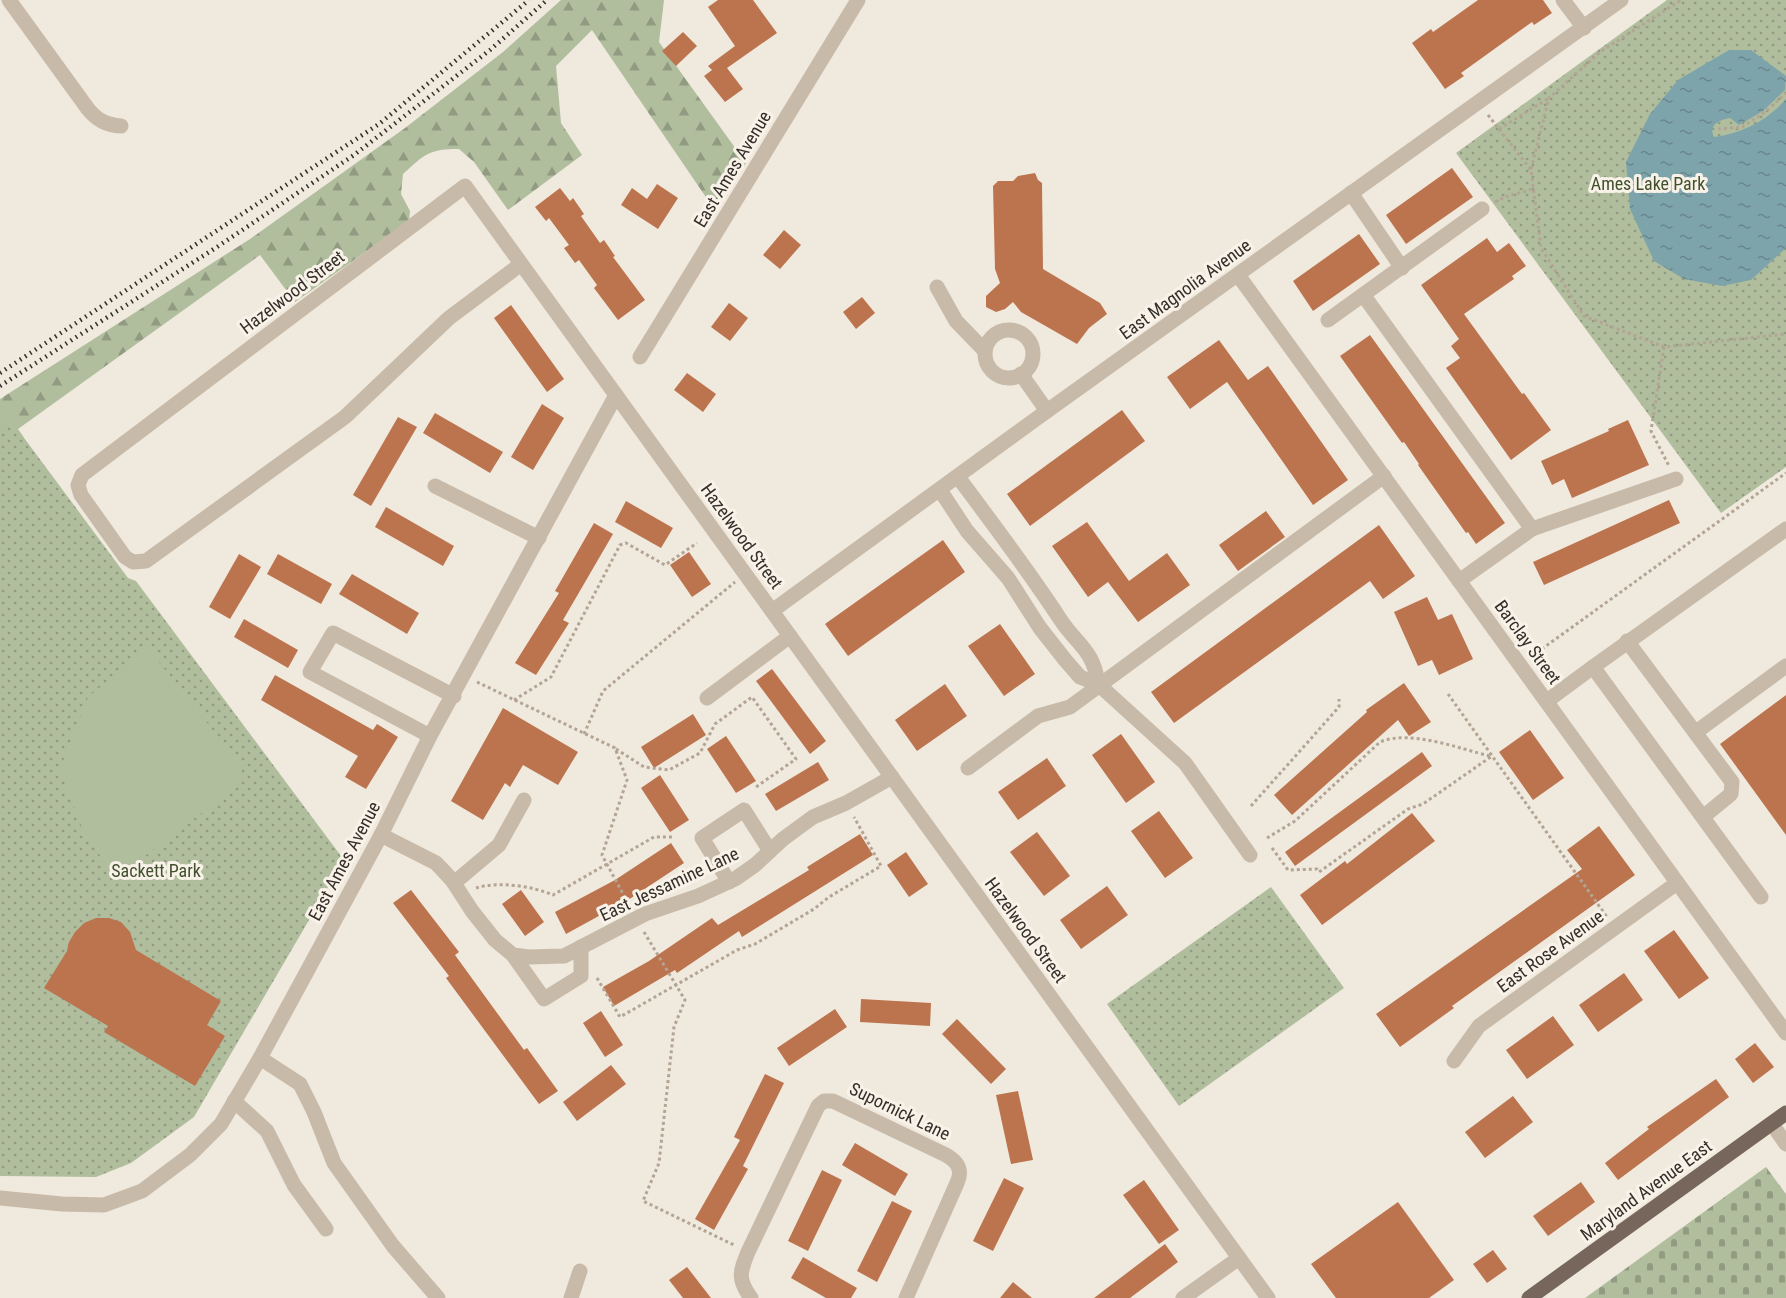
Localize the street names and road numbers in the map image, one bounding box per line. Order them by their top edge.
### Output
street label: East Ames Avenue [689,107,775,231]
street label: East Magnolia Avenue [1115,234,1255,344]
street label: Hazelwood Street [236,246,348,338]
street label: Hazelwood Street [697,479,787,593]
street label: Barclay Street [1491,596,1565,688]
street label: East Ames Avenue [304,798,384,924]
street label: East Jessamine Lane [596,843,742,925]
street label: Hazelwood Street [981,873,1071,987]
street label: East Rose Avenue [1493,905,1607,997]
street label: Supornick Lane [846,1078,954,1144]
street label: Maryland Avenue East [1576,1135,1716,1245]

